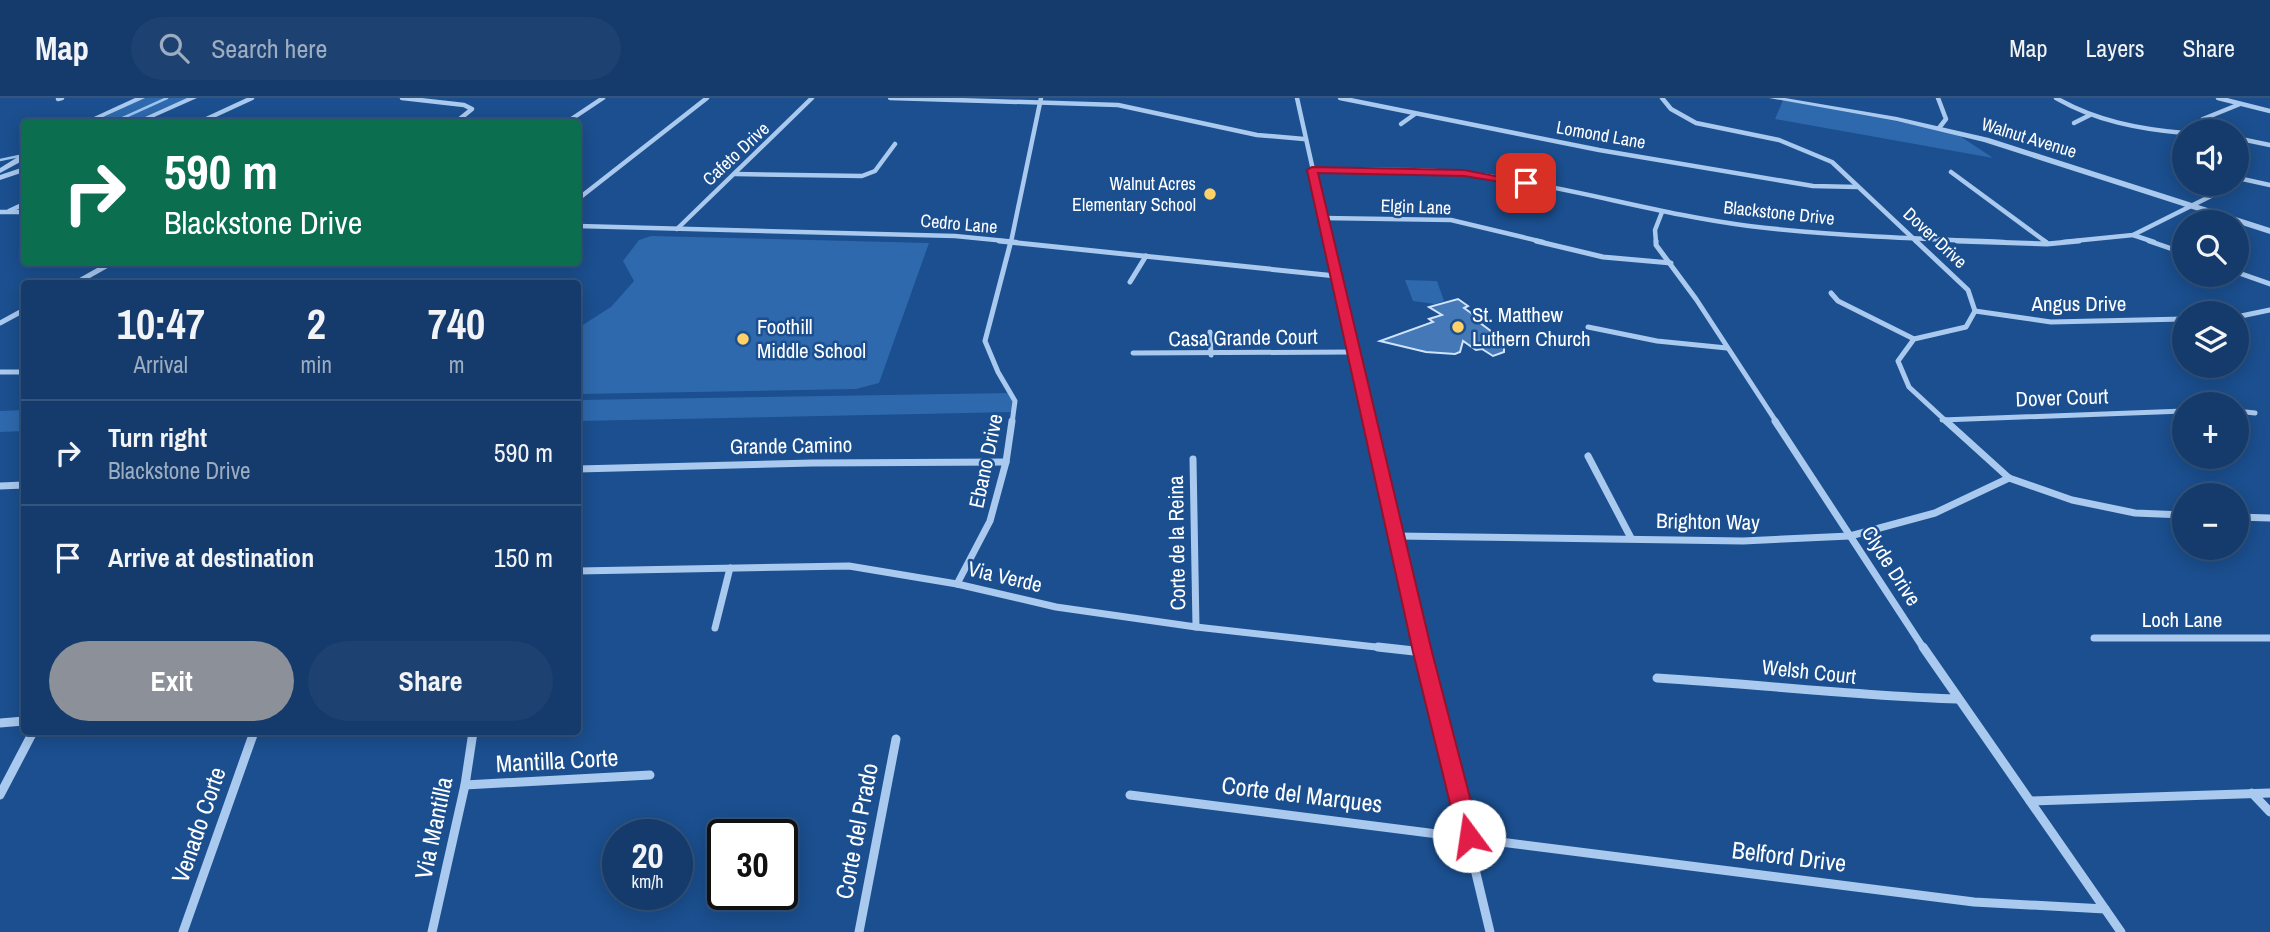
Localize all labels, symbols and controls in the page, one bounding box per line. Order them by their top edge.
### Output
search box [131,17,621,80]
text: Map [35,26,89,70]
icon: search [155,29,193,67]
text: Search here [211,31,327,66]
text: Map [2009,32,2047,64]
text: Layers [2085,32,2144,64]
text: Share [2182,32,2235,64]
street label: Walnut Avenue [1978,111,2080,164]
street label: Lomond Lane [1554,114,1648,155]
street label: Cafeto Drive [697,116,774,191]
map controls [2172,119,2249,560]
button: sound [2172,119,2249,196]
text: 590 m [164,138,278,204]
icon: right [49,147,140,238]
pin [1496,153,1556,213]
icon: arrive [1507,164,1545,202]
place label: Walnut Acres Elementary School [1072,171,1196,217]
marker: Walnut Acres Elementary School [1202,186,1218,202]
street label: Elgin Lane [1380,193,1452,220]
street label: Blackstone Drive [1722,194,1836,231]
text: Blackstone Drive [164,201,362,244]
street label: Dover Drive [1898,202,1973,274]
street label: Cedro Lane [920,208,999,239]
button: search [2172,210,2249,287]
street label: Angus Drive [2031,289,2126,318]
text: 10:47 [117,296,205,352]
text: 2 [307,296,326,352]
text: 740 [428,296,485,352]
place label: St. Matthew Luthern Church [1472,300,1591,353]
button: layers [2172,301,2249,378]
place label: Foothill Middle School [757,312,866,365]
marker: St. Matthew Luthern Church [1450,319,1466,335]
street label: Casa Grande Court [1168,322,1318,353]
marker: Foothill Middle School [735,331,751,347]
text: Arrival [134,349,188,380]
text: min [301,349,332,380]
text: m [449,349,464,380]
street label: Dover Court [2015,381,2109,414]
button: + [2172,392,2249,469]
street label: Ebano Drive [961,411,1010,511]
text: Turn right [108,420,207,455]
street label: Grande Camino [729,430,852,461]
icon: right [49,434,87,472]
text: 590 m [494,435,553,470]
text: Blackstone Drive [108,455,251,486]
street label: Corte de la Reina [1161,475,1192,611]
button: − [2172,483,2249,560]
street label: Brighton Way [1656,506,1760,537]
street label: Clyde Drive [1855,520,1928,611]
icon: arrive [49,539,87,577]
text: Arrive at destination [108,540,314,575]
text: 150 m [494,540,553,575]
street label: Via Verde [965,554,1045,599]
street label: Loch Lane [2142,605,2222,634]
button: Exit [49,641,294,721]
button: Share [308,641,553,721]
street label: Welsh Court [1761,652,1858,691]
street label: Mantilla Corte [495,741,619,779]
street label: Corte del Prado [827,760,885,902]
street label: Venado Corte [163,763,233,887]
street label: Corte del Marques [1220,768,1384,820]
street label: Via Mantilla [407,774,459,882]
position arrow [1432,799,1506,873]
speed limit sign: 30 [707,819,798,910]
text: 20 [632,832,663,879]
street label: Belford Drive [1730,833,1848,879]
text: km/h [632,869,664,894]

